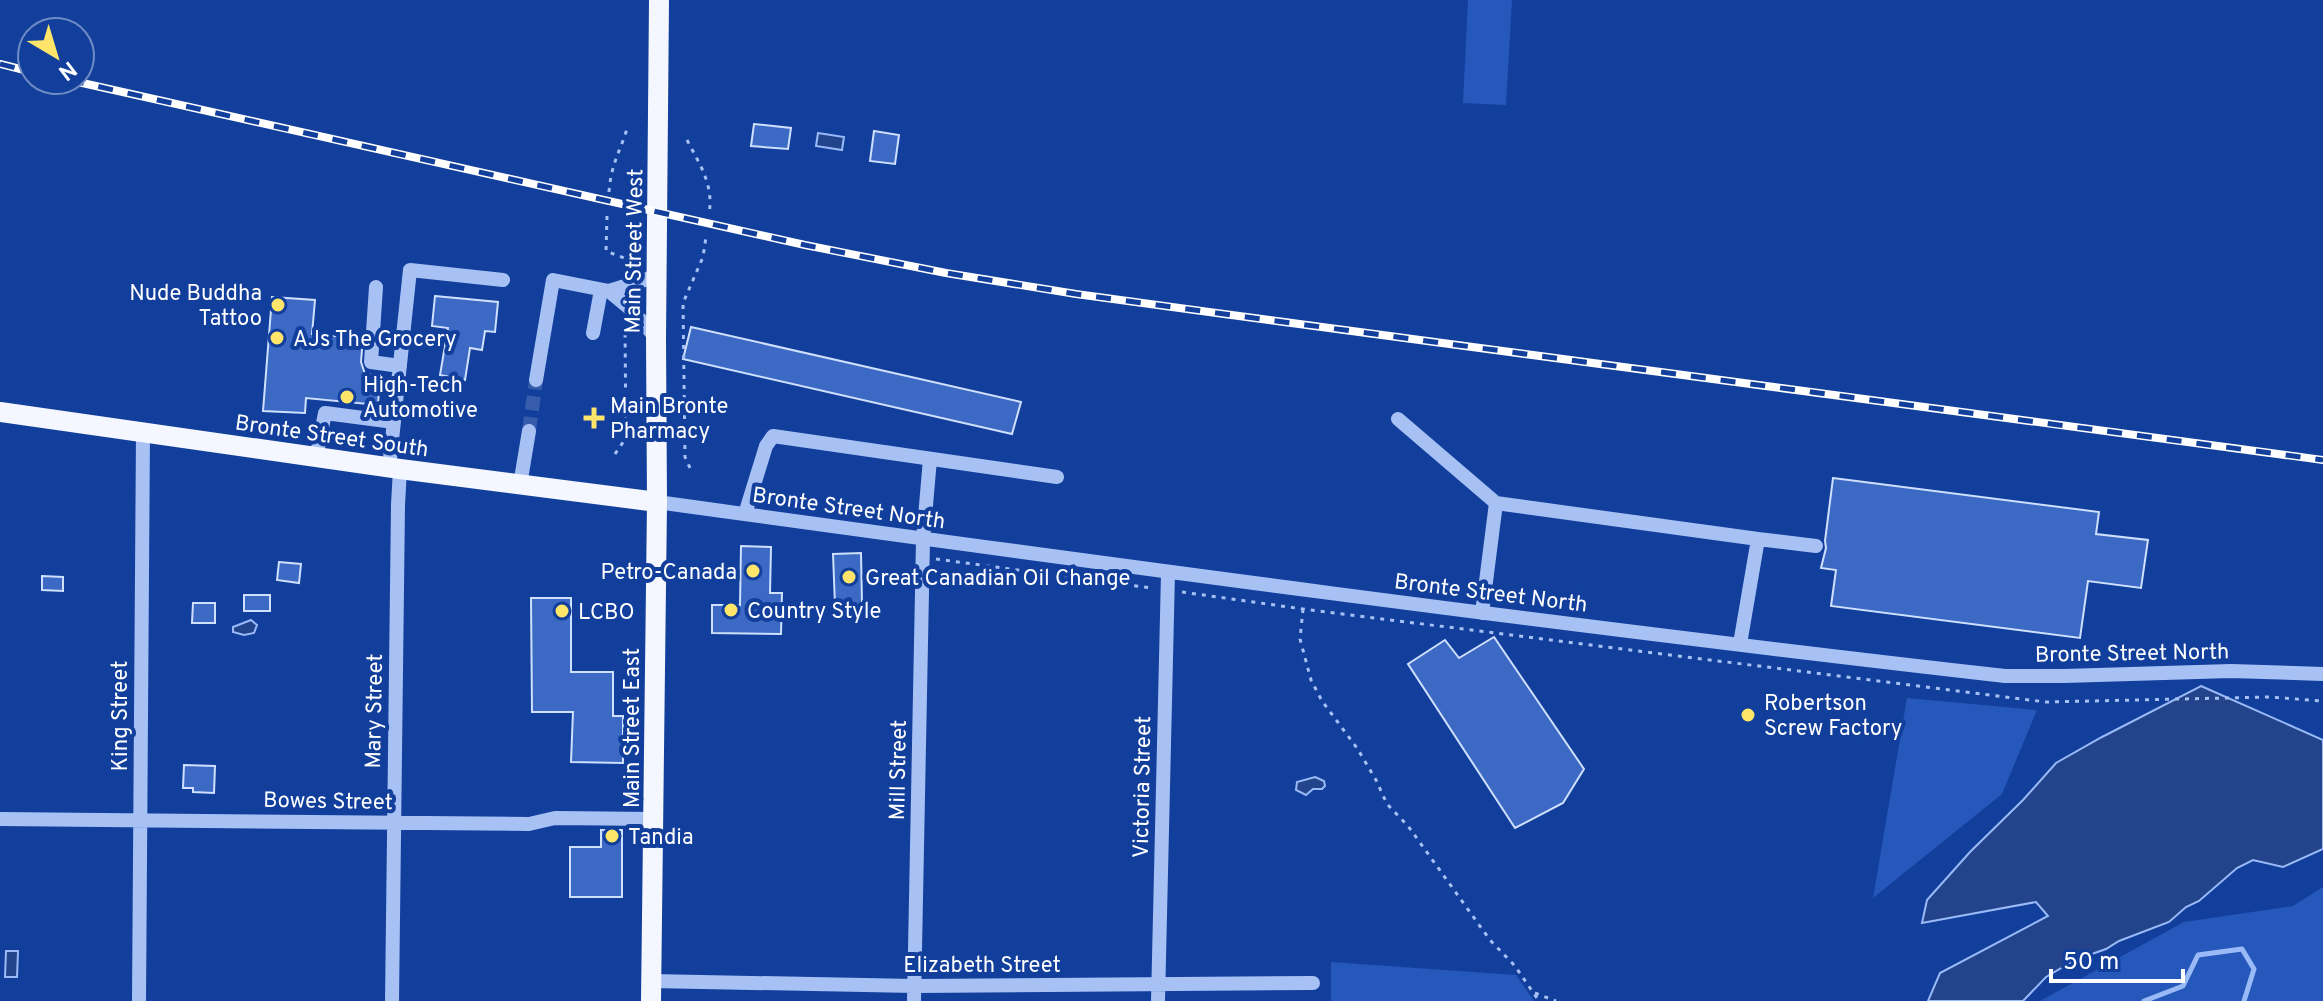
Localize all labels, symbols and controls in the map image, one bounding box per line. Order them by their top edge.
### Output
north arrow [16,16,96,96]
text: N [52,54,81,85]
street label: Main Street West [621,168,650,334]
place label: Nude Buddha Tattoo [129,281,262,333]
marker: Nude Buddha Tattoo [269,296,287,314]
place label: AJs The Grocery [293,327,457,354]
marker: AJs The Grocery [268,329,286,347]
place label: High-Tech Automotive [363,373,478,425]
marker: High-Tech Automotive [338,388,356,406]
place label: Main Bronte Pharmacy [610,394,728,446]
marker: Main Bronte Pharmacy [585,409,603,427]
street label: Bronte Street South [233,411,430,464]
street label: Bronte Street North [750,483,947,536]
place label: Petro-Canada [600,560,737,587]
marker: Petro-Canada [744,562,762,580]
place label: Great Canadian Oil Change [865,566,1130,593]
marker: Great Canadian Oil Change [840,568,858,586]
street label: Bronte Street North [1393,569,1589,620]
place label: Country Style [747,599,881,626]
place label: LCBO [578,600,634,627]
marker: Country Style [722,601,740,619]
marker: LCBO [553,602,571,620]
street label: Bronte Street North [2035,639,2229,670]
street label: Main Street East [620,648,647,808]
street label: Mary Street [361,653,390,769]
street label: King Street [108,661,135,771]
place label: Robertson Screw Factory [1764,691,1902,743]
marker: Robertson Screw Factory [1739,706,1757,724]
street label: Victoria Street [1129,716,1158,858]
street label: Mill Street [885,720,914,821]
street label: Bowes Street [263,788,393,817]
place label: Tandia [628,825,694,852]
marker: Tandia [603,827,621,845]
scale bar [2051,933,2183,983]
text: 50 m [2063,948,2119,978]
street label: Elizabeth Street [903,953,1061,980]

